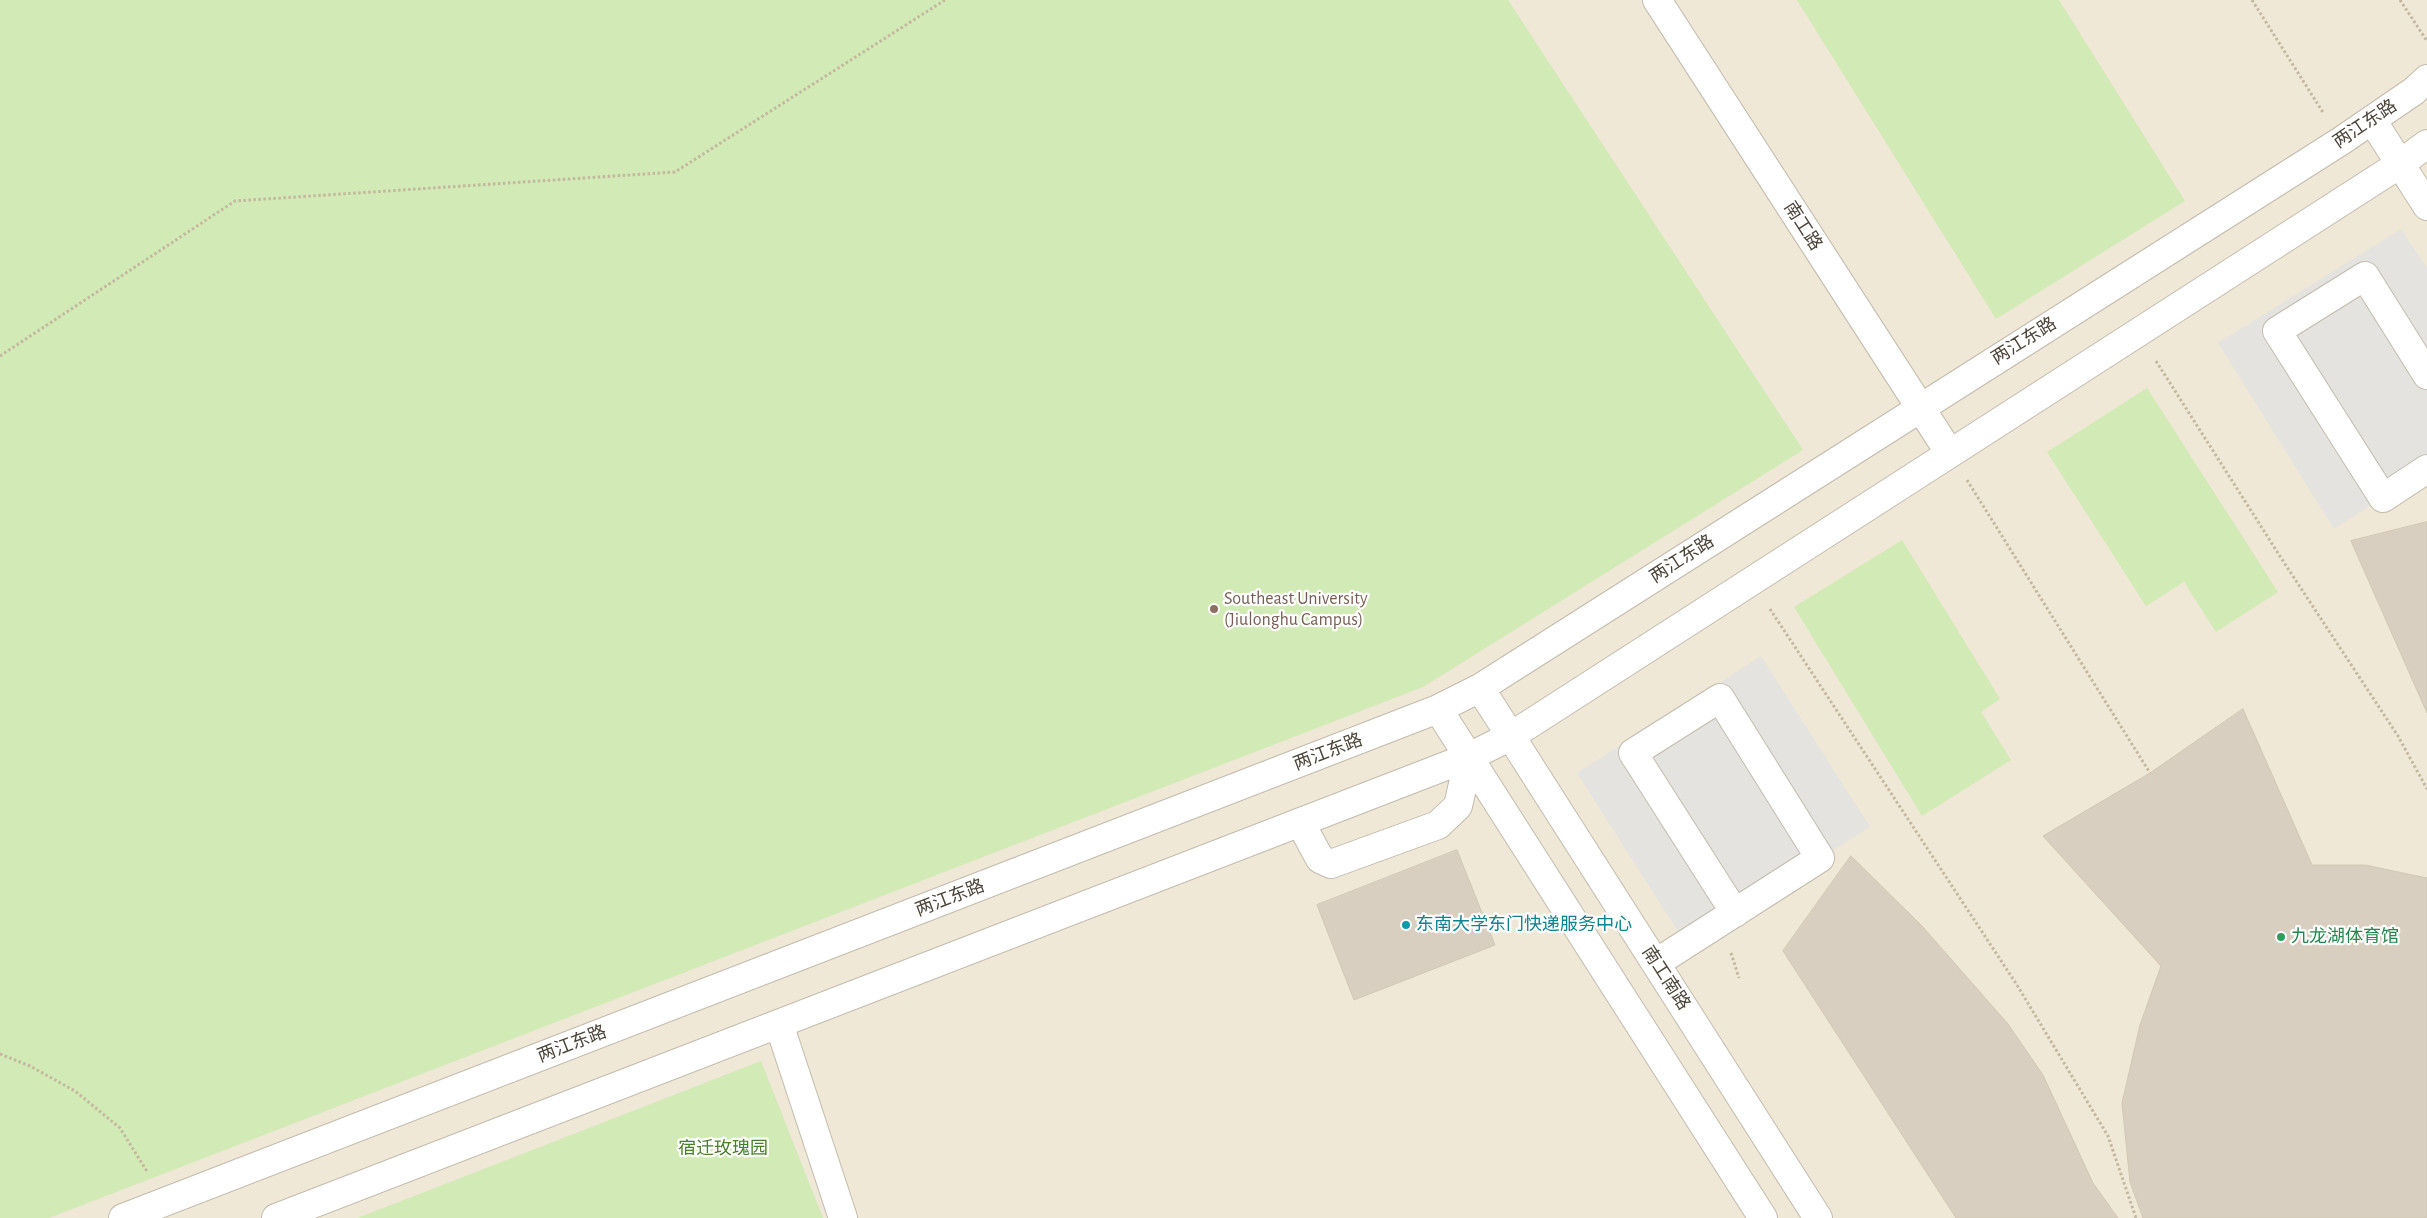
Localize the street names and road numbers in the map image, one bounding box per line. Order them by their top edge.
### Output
street label: 两江东路 [2329,95,2401,153]
street label: 南工路 [1779,197,1827,255]
street label: 两江东路 [1988,313,2060,369]
street label: 两江东路 [1646,530,1718,588]
street label: 两江东路 [1291,729,1365,775]
street label: 两江东路 [913,875,987,921]
street label: 南工南路 [1637,942,1695,1014]
street label: 两江东路 [535,1021,609,1067]

